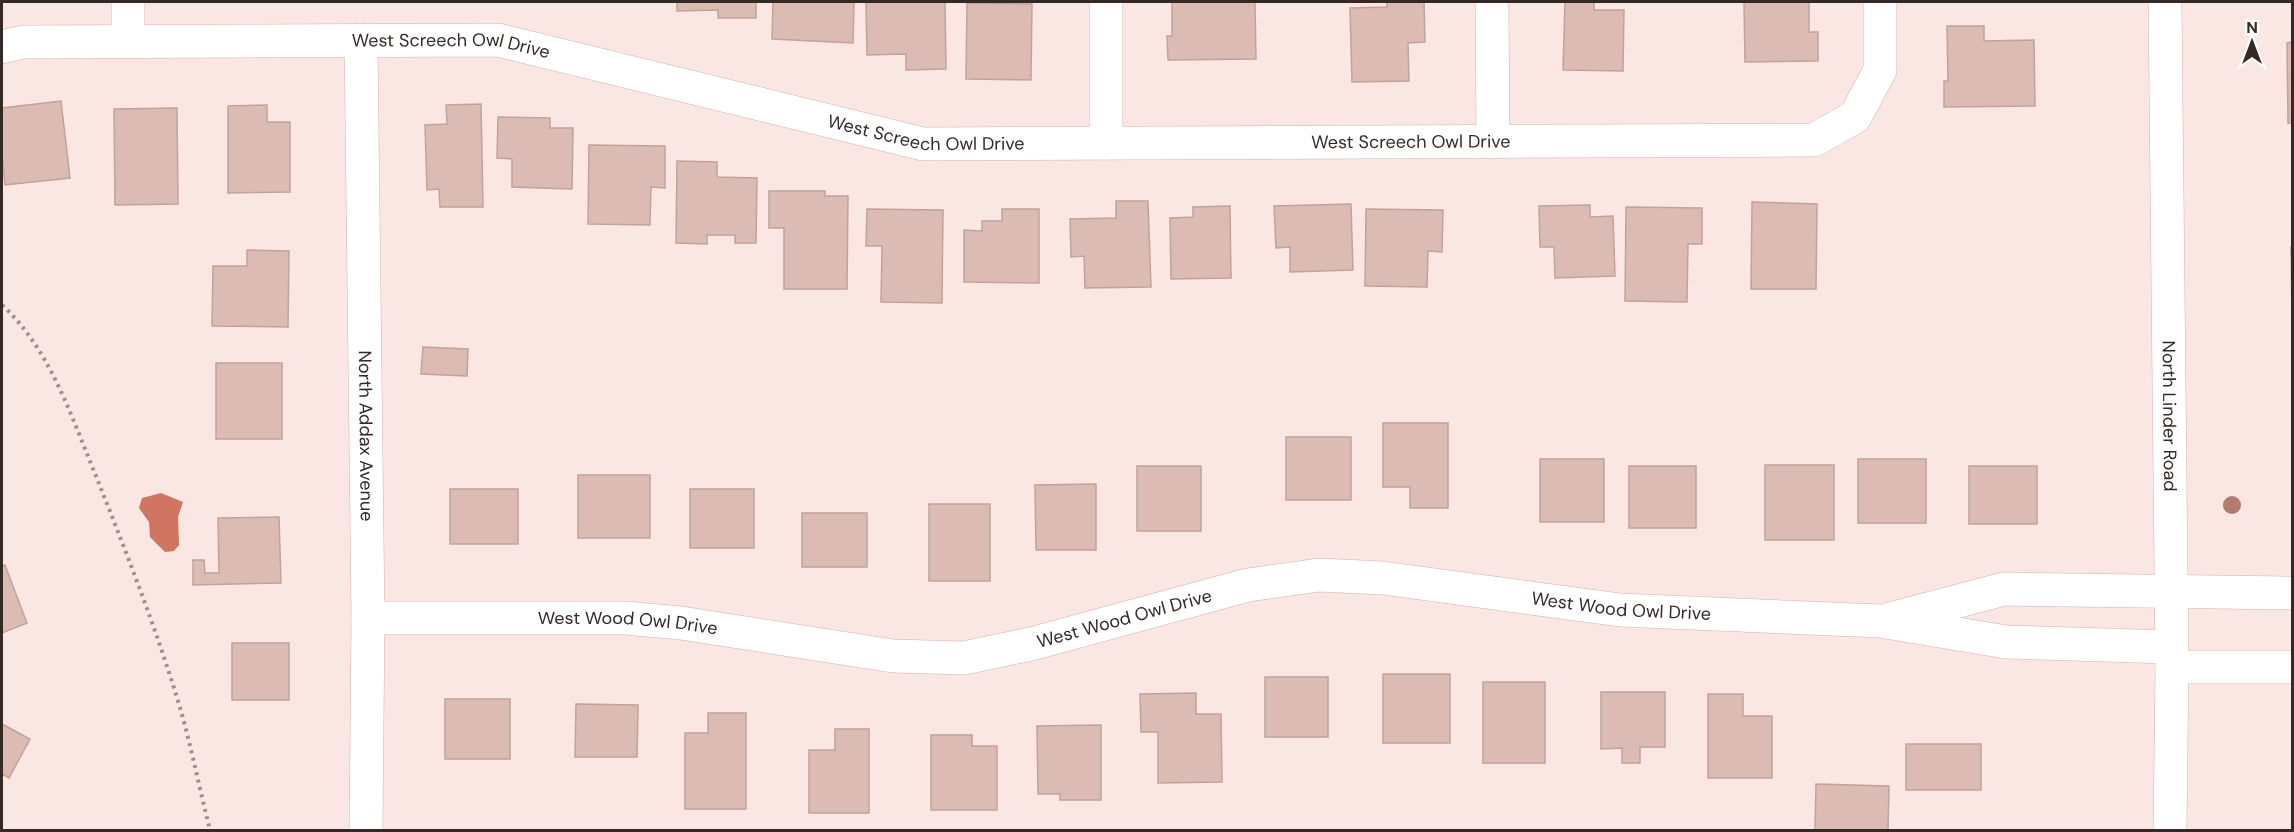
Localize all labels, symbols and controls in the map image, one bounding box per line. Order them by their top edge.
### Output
north arrow [2222,12,2282,72]
text: N [2246,17,2258,38]
street label: West Screech Owl Drive [352,28,552,64]
street label: West Screech Owl Drive [825,109,1025,156]
street label: West Screech Owl Drive [1311,129,1511,154]
street label: North Linder Road [2157,340,2182,492]
street label: North Addax Avenue [353,350,379,522]
street label: West Wood Owl Drive [1034,583,1215,654]
street label: West Wood Owl Drive [1530,586,1712,626]
street label: West Wood Owl Drive [538,606,719,641]

